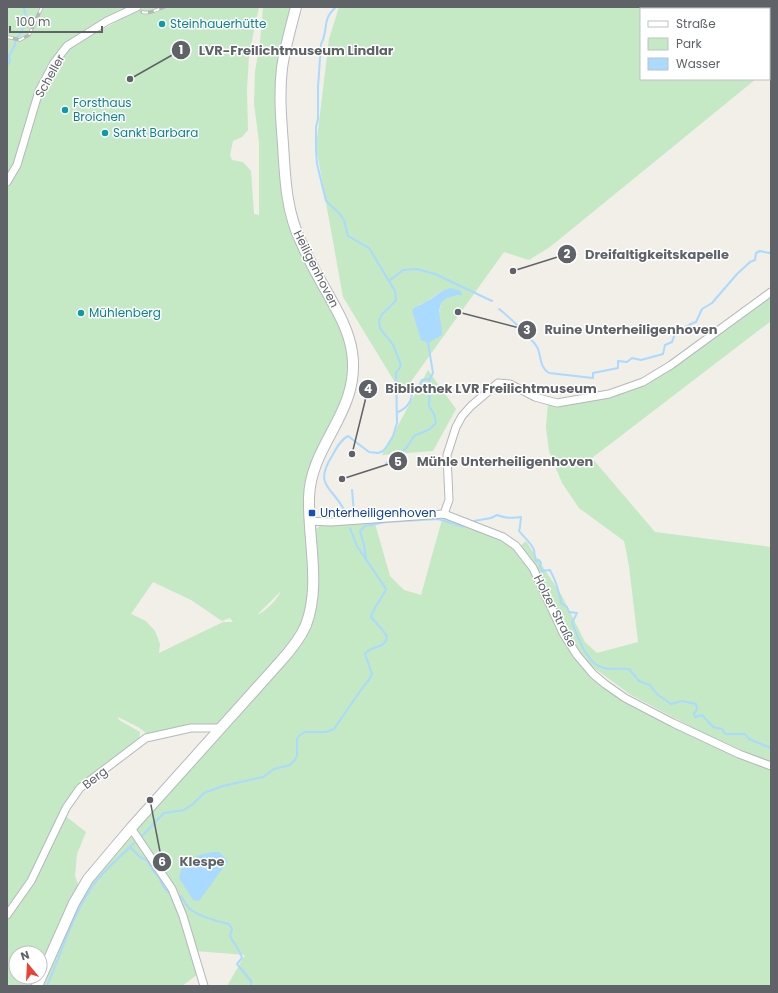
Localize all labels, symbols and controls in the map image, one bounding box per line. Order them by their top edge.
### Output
scale bar [10,8,102,34]
legend [640,8,770,80]
text: 100 m [16,13,50,30]
place label: Steinhauerhütte [170,15,266,32]
text: Straße [676,15,716,32]
marker: Steinhauerhütte [157,19,167,29]
text: Park [676,35,703,52]
callout: LVR-Freilichtmuseum Lindlar [171,38,401,63]
text: 1 [179,41,183,58]
text: LVR-Freilichtmuseum Lindlar [199,41,394,60]
street label: Scheller [31,51,69,101]
text: Wasser [676,55,721,72]
place label: Forsthaus Broichen [73,94,132,125]
marker: Forsthaus Broichen [60,105,70,115]
place label: Sankt Barbara [113,124,198,141]
marker: Sankt Barbara [100,128,110,138]
street label: Heiligenhoven [290,227,343,311]
callout: Dreifaltigkeitskapelle [557,242,737,267]
text: 2 [564,245,571,262]
text: Dreifaltigkeitskapelle [585,245,729,264]
place label: Mühlenberg [89,304,161,321]
marker: Mühlenberg [76,308,86,318]
callout: Ruine Unterheiligenhoven [517,317,726,342]
text: Ruine Unterheiligenhoven [544,320,718,339]
text: 3 [523,321,531,338]
callout: Bibliothek LVR Freilichtmuseum [358,376,605,401]
text: Bibliothek LVR Freilichtmuseum [385,379,597,398]
text: 4 [364,380,372,397]
callout: Mühle Unterheiligenhoven [388,449,601,474]
text: Mühle Unterheiligenhoven [417,452,594,471]
text: 5 [394,453,402,470]
place label: Unterheiligenhoven [320,504,437,521]
marker: Unterheiligenhoven [307,508,317,518]
street label: Holzer Straße [530,572,581,650]
street label: Berg [79,763,111,793]
callout: Klespe [152,849,233,874]
text: Klespe [180,852,225,871]
text: 6 [158,853,166,870]
north arrow [8,945,48,985]
text: N [18,947,31,964]

